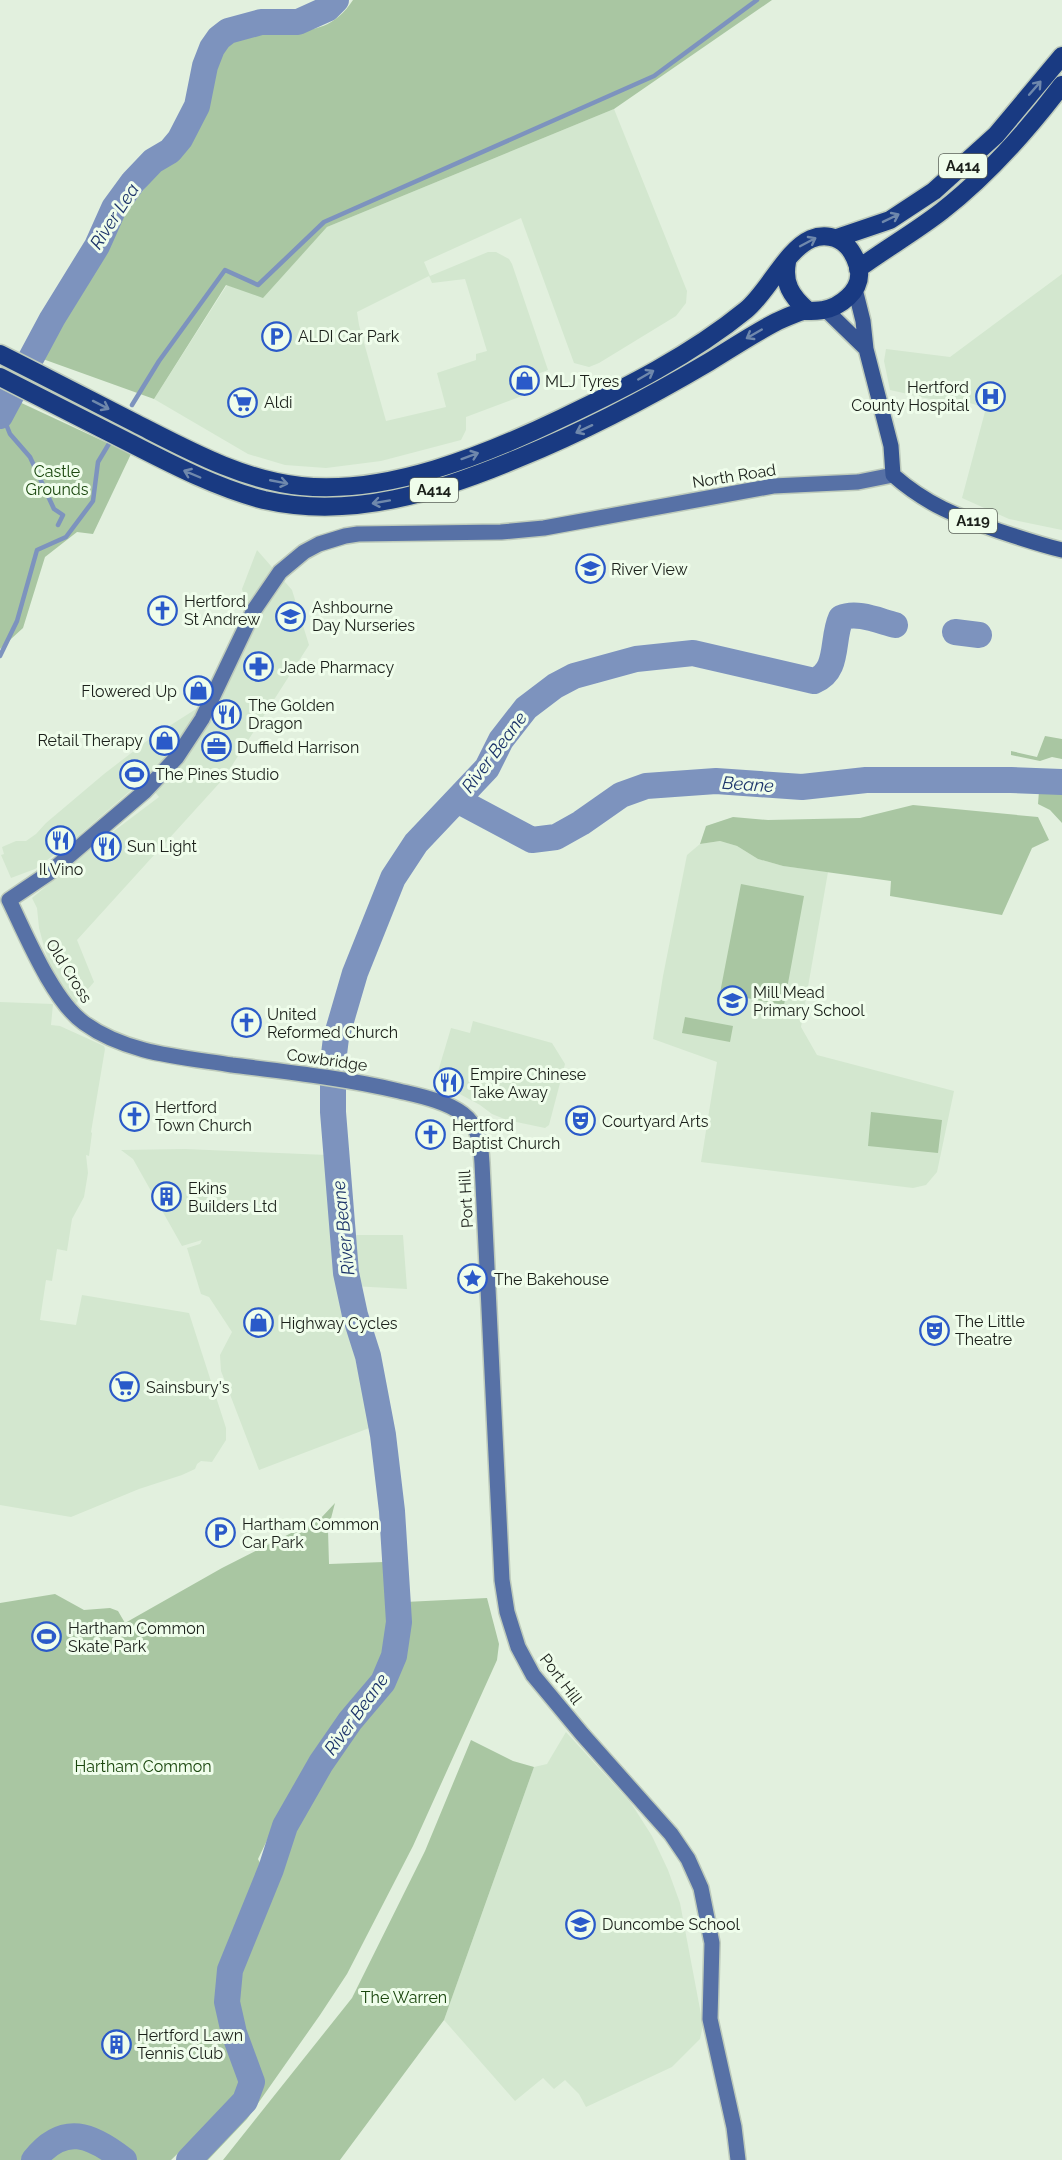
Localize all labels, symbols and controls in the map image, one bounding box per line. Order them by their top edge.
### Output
one-way arrow [1028,81,1042,96]
road number: A414 [939,154,987,178]
water label: River Lea [85,179,143,253]
one-way arrow [882,212,900,223]
one-way arrow [799,236,817,247]
parking icon: ALDI Car Park [261,320,293,352]
place label: ALDI Car Park [298,327,400,346]
one-way arrow [746,329,763,341]
shop icon: MLJ Tyres [508,365,540,397]
one-way arrow [637,368,654,380]
place label: MLJ Tyres [545,372,620,391]
place label: Hertford County Hospital [851,378,970,415]
hospital icon: Hertford County Hospital [974,380,1006,412]
supermarket icon: Aldi [227,386,259,418]
place label: Aldi [264,393,293,412]
one-way arrow [92,400,110,412]
one-way arrow [576,424,594,436]
one-way arrow [460,450,478,461]
street label: North Road [691,460,777,492]
park label: Castle Grounds [26,462,89,499]
one-way arrow [183,468,202,479]
one-way arrow [270,477,289,489]
road number: A414 [410,478,458,502]
one-way arrow [372,497,392,508]
road number: A119 [949,509,997,533]
school or university icon: River View [574,553,606,585]
place label: River View [611,560,688,579]
place label: Hertford St Andrew [184,592,260,629]
church icon: Hertford St Andrew [147,594,179,626]
place label: Ashbourne Day Nurseries [312,598,415,635]
school or university icon: Ashbourne Day Nurseries [275,600,307,632]
pharmacy icon: Jade Pharmacy [243,651,275,683]
place label: Jade Pharmacy [280,658,394,677]
shop icon: Flowered Up [182,675,214,707]
place label: Flowered Up [81,682,177,701]
place label: The Golden Dragon [248,696,335,733]
restaurant icon: The Golden Dragon [211,698,243,730]
water label: River Beane [457,707,531,796]
shop icon: Retail Therapy [148,724,180,756]
place label: Retail Therapy [37,731,143,750]
office icon: Duffield Harrison [200,731,232,763]
place label: Duffield Harrison [237,738,359,757]
sports icon: The Pines Studio [118,758,150,790]
place label: The Pines Studio [155,765,279,784]
water label: Beane [722,772,775,796]
restaurant icon: Il Vino [45,825,77,857]
restaurant icon: Sun Light [90,830,122,862]
place label: Sun Light [127,837,198,856]
place label: Il Vino [39,860,83,879]
street label: Old Cross [42,936,96,1007]
place label: Mill Mead Primary School [753,983,865,1020]
school or university icon: Mill Mead Primary School [716,985,748,1017]
place label: United Reformed Church [267,1005,398,1042]
church icon: United Reformed Church [230,1007,262,1039]
street label: Cowbridge [285,1045,369,1075]
place label: Empire Chinese Take Away [470,1065,586,1102]
restaurant icon: Empire Chinese Take Away [433,1067,465,1099]
place label: Hertford Town Church [155,1098,252,1135]
church icon: Hertford Town Church [118,1100,150,1132]
theatre icon: Courtyard Arts [565,1105,597,1137]
place label: Courtyard Arts [602,1112,709,1131]
place label: Hertford Baptist Church [452,1116,560,1153]
church icon: Hertford Baptist Church [415,1118,447,1150]
street label: Port Hill [455,1169,477,1229]
place label: Ekins Builders Ltd [188,1179,277,1216]
water label: River Beane [328,1179,358,1276]
building icon: Ekins Builders Ltd [151,1181,183,1213]
place icon: The Bakehouse [457,1263,489,1295]
place label: The Bakehouse [494,1270,609,1289]
shop icon: Highway Cycles [243,1307,275,1339]
place label: The Little Theatre [955,1312,1025,1349]
place label: Highway Cycles [280,1314,398,1333]
theatre icon: The Little Theatre [918,1314,950,1346]
supermarket icon: Sainsbury's [109,1371,141,1403]
place label: Sainsbury's [146,1378,230,1397]
place label: Hartham Common Car Park [242,1515,379,1552]
parking icon: Hartham Common Car Park [205,1517,237,1549]
place label: Hartham Common Skate Park [68,1619,205,1656]
sports icon: Hartham Common Skate Park [31,1621,63,1653]
street label: Port Hill [536,1650,587,1709]
water label: River Beane [319,1669,393,1759]
park label: Hartham Common [74,1757,212,1776]
school or university icon: Duncombe School [565,1908,597,1940]
place label: Duncombe School [602,1915,740,1934]
park label: The Warren [361,1988,447,2007]
place label: Hertford Lawn Tennis Club [137,2026,243,2063]
building icon: Hertford Lawn Tennis Club [100,2028,132,2060]

